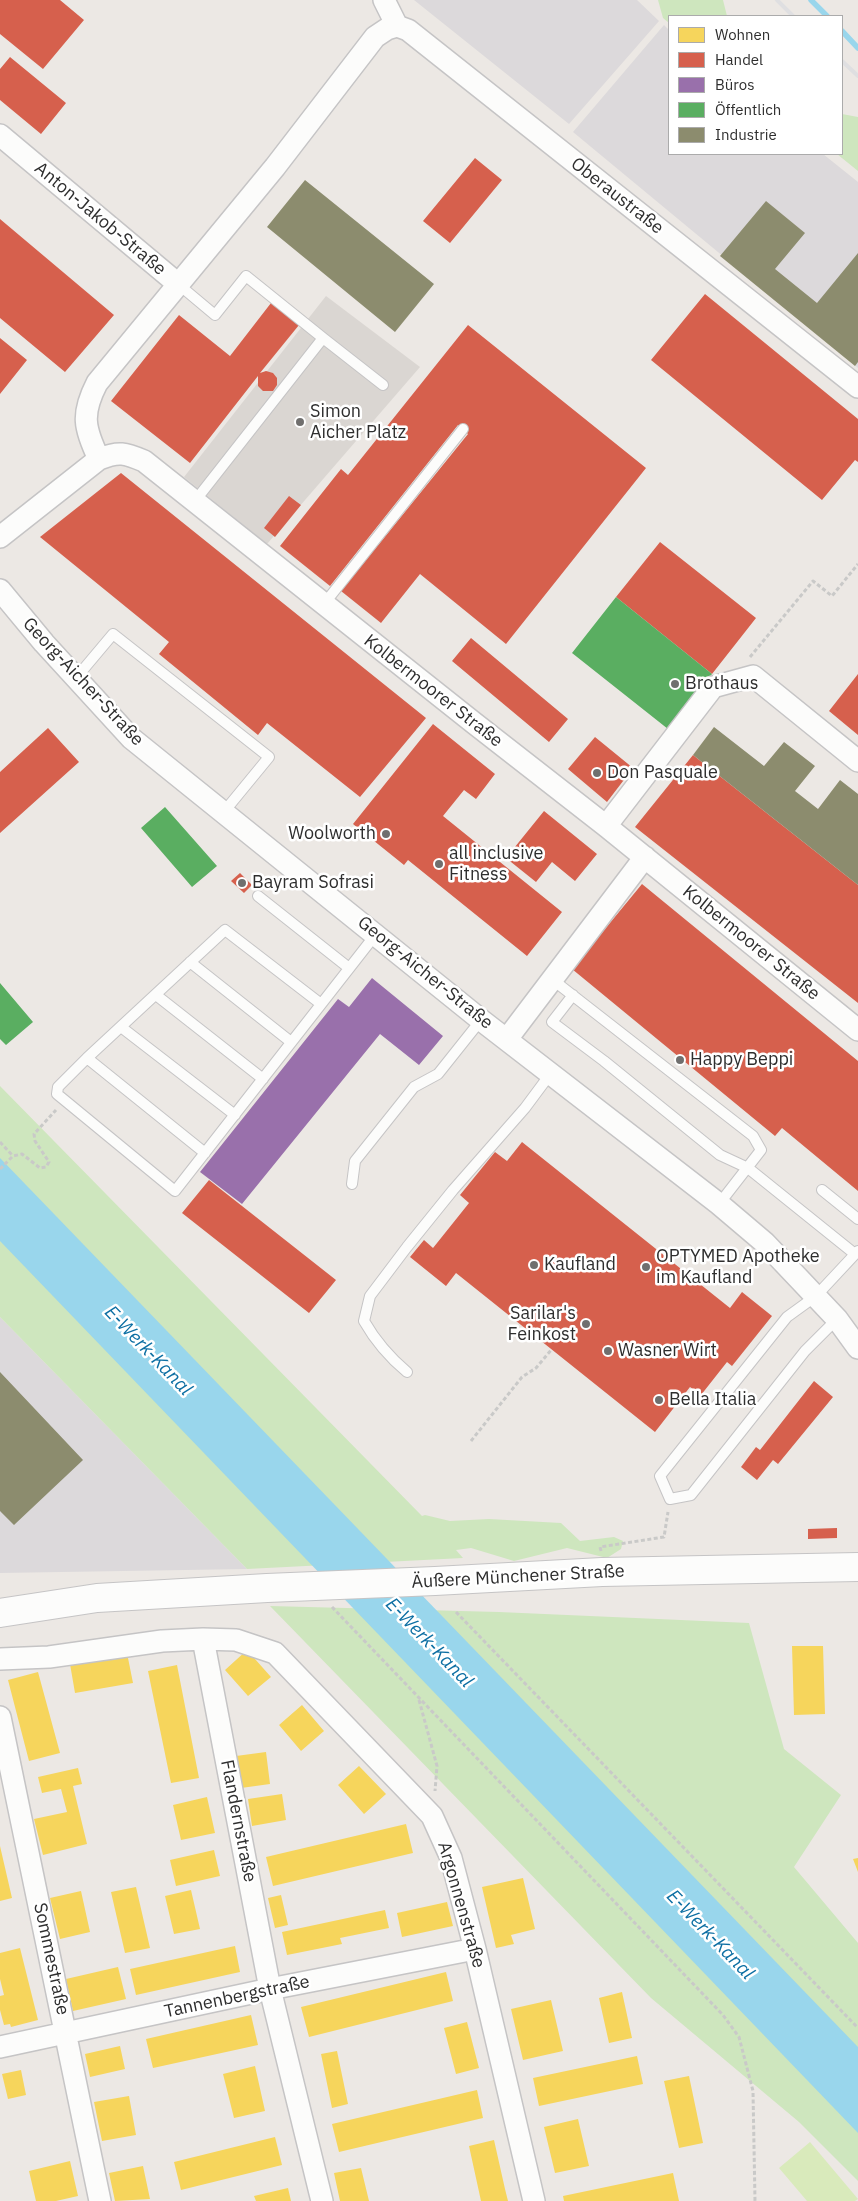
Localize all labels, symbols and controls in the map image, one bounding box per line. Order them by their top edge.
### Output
legend [668,15,843,155]
text: Wohnen [715,25,770,44]
text: Handel [715,50,763,69]
text: Büros [715,75,754,94]
text: Öffentlich [715,100,781,119]
text: Industrie [715,125,777,144]
street label: Oberaustraße [566,153,668,239]
street label: Anton-Jakob-Straße [30,158,170,280]
place label: Simon Aicher Platz [310,401,406,444]
marker: Simon Aicher Platz [294,416,306,428]
street label: Georg-Aicher-Straße [18,613,148,751]
street label: Kolbermoorer Straße [359,630,507,752]
place label: Brothaus [685,673,758,695]
marker: Brothaus [669,678,681,690]
place label: Don Pasquale [607,762,718,784]
marker: Don Pasquale [591,767,603,779]
place label: Woolworth [288,823,376,845]
marker: Woolworth [380,828,392,840]
place label: all inclusive Fitness [449,843,543,886]
marker: all inclusive Fitness [433,858,445,870]
place label: Bayram Sofrasi [252,872,374,894]
marker: Bayram Sofrasi [236,877,248,889]
street label: Kolbermoorer Straße [678,881,824,1005]
street label: Georg-Aicher-Straße [353,912,497,1034]
place label: Happy Beppi [690,1049,793,1071]
marker: Happy Beppi [674,1054,686,1066]
place label: OPTYMED Apotheke im Kaufland [656,1246,820,1288]
place label: Kaufland [544,1254,616,1276]
marker: Kaufland [528,1259,540,1271]
marker: OPTYMED Apotheke im Kaufland [640,1261,652,1273]
water label: E-Werk-Kanal [100,1301,196,1401]
place label: Sarilar's Feinkost [508,1303,576,1346]
marker: Sarilar's Feinkost [580,1318,592,1330]
place label: Wasner Wirt [618,1340,717,1362]
marker: Wasner Wirt [602,1345,614,1357]
place label: Bella Italia [669,1389,756,1411]
marker: Bella Italia [653,1394,665,1406]
street label: Äußere Münchener Straße [411,1561,625,1593]
water label: E-Werk-Kanal [381,1593,477,1693]
street label: Flandernstraße [216,1758,260,1884]
street label: Argonnenstraße [433,1839,489,1971]
water label: E-Werk-Kanal [662,1885,758,1985]
street label: Sommestraße [29,1901,73,2017]
street label: Tannenbergstraße [163,1971,311,2023]

